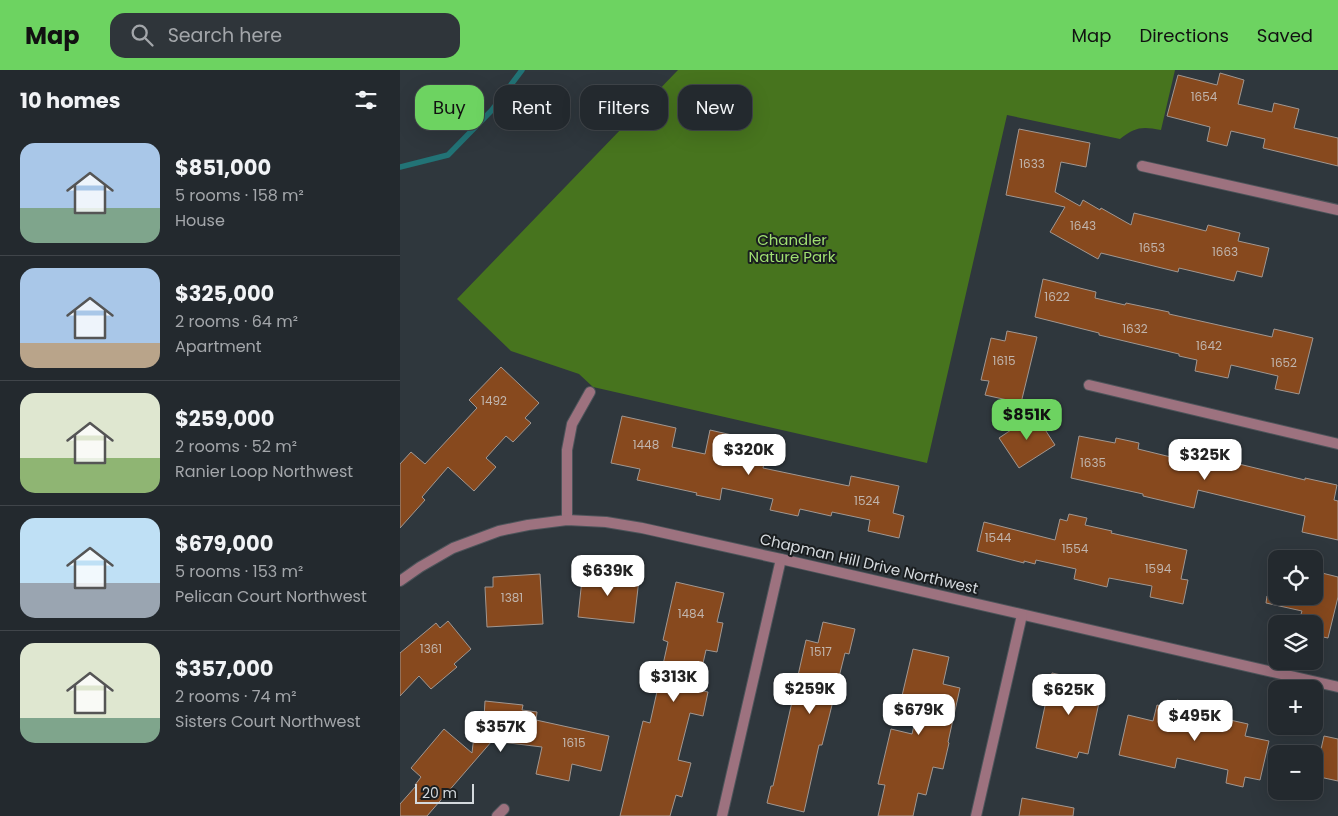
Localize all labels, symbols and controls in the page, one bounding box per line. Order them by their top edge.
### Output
search box [110,13,460,58]
text: Map [25,19,80,52]
icon: search [128,21,156,49]
text: Search here [168,22,282,49]
text: Map [1072,23,1111,48]
text: Directions [1139,23,1229,48]
text: Saved [1257,23,1313,48]
chip: Buy [415,85,484,130]
chip: Rent [494,85,570,130]
chip: Filters [580,85,668,130]
chip: New [678,85,752,130]
text: 10 homes [20,86,120,115]
icon: filters [352,86,380,114]
house number: 1654 [1191,88,1218,105]
text: $851,000 [175,153,271,182]
house number: 1633 [1019,155,1045,172]
icon: home [60,163,120,223]
text: 5 rooms · 158 m² [175,184,304,207]
text: House [175,209,225,232]
house number: 1643 [1070,217,1096,234]
park label: Chandler Nature Park [749,229,836,267]
house number: 1653 [1139,239,1165,256]
house number: 1663 [1212,243,1238,260]
text: $325,000 [175,279,274,308]
icon: home [60,288,120,348]
house number: 1622 [1044,288,1070,305]
text: 2 rooms · 64 m² [175,310,298,333]
house number: 1632 [1122,320,1148,337]
text: Apartment [175,335,262,358]
house number: 1642 [1196,337,1222,354]
house number: 1615 [993,352,1015,369]
house number: 1652 [1271,354,1297,371]
house number: 1492 [481,392,507,409]
pin: $851K [992,398,1062,441]
text: $851K [1003,403,1051,426]
text: $259,000 [175,404,274,433]
icon: home [60,413,120,473]
pin: $320K [714,434,784,476]
text: 2 rooms · 52 m² [175,435,297,458]
house number: 1448 [633,436,659,453]
text: $320K [724,438,774,461]
pin: $325K [1170,438,1240,481]
text: $325K [1180,443,1230,466]
house number: 1635 [1080,454,1106,471]
text: Ranier Loop Northwest [175,460,353,483]
house number: 1524 [854,492,880,509]
street label: Chapman Hill Drive Northwest [758,528,980,599]
text: $679,000 [175,529,273,558]
house number: 1544 [985,529,1012,546]
icon: home [60,538,120,598]
house number: 1554 [1062,540,1089,557]
map controls [1268,550,1323,800]
button: locate [1268,550,1323,605]
pin: $639K [573,554,643,597]
text: $639K [582,559,634,582]
text: 5 rooms · 153 m² [175,560,303,583]
house number: 1594 [1145,560,1172,577]
text: Pelican Court Northwest [175,585,367,608]
house number: 1381 [501,589,523,606]
house number: 1484 [678,605,705,622]
button: layers [1268,615,1323,670]
house number: 1361 [420,640,442,657]
house number: 1517 [810,643,832,660]
text: $357,000 [175,654,274,683]
pin: $313K [639,660,709,703]
icon: home [60,663,120,723]
text: $313K [650,665,698,688]
pin: $259K [775,672,845,715]
pin: $625K [1034,674,1104,716]
text: $259K [784,677,836,700]
text: $625K [1043,678,1095,701]
button: + [1268,680,1323,735]
text: 2 rooms · 74 m² [175,685,297,708]
pin: $679K [884,694,954,736]
text: $679K [894,698,944,721]
pin: $495K [1160,700,1230,742]
text: $495K [1169,704,1221,727]
text: Sisters Court Northwest [175,710,361,733]
pin: $357K [466,710,536,753]
text: $357K [476,715,526,738]
house number: 1615 [563,734,585,751]
button: − [1268,745,1323,800]
scale bar [415,781,474,804]
text: 20 m [422,783,457,803]

